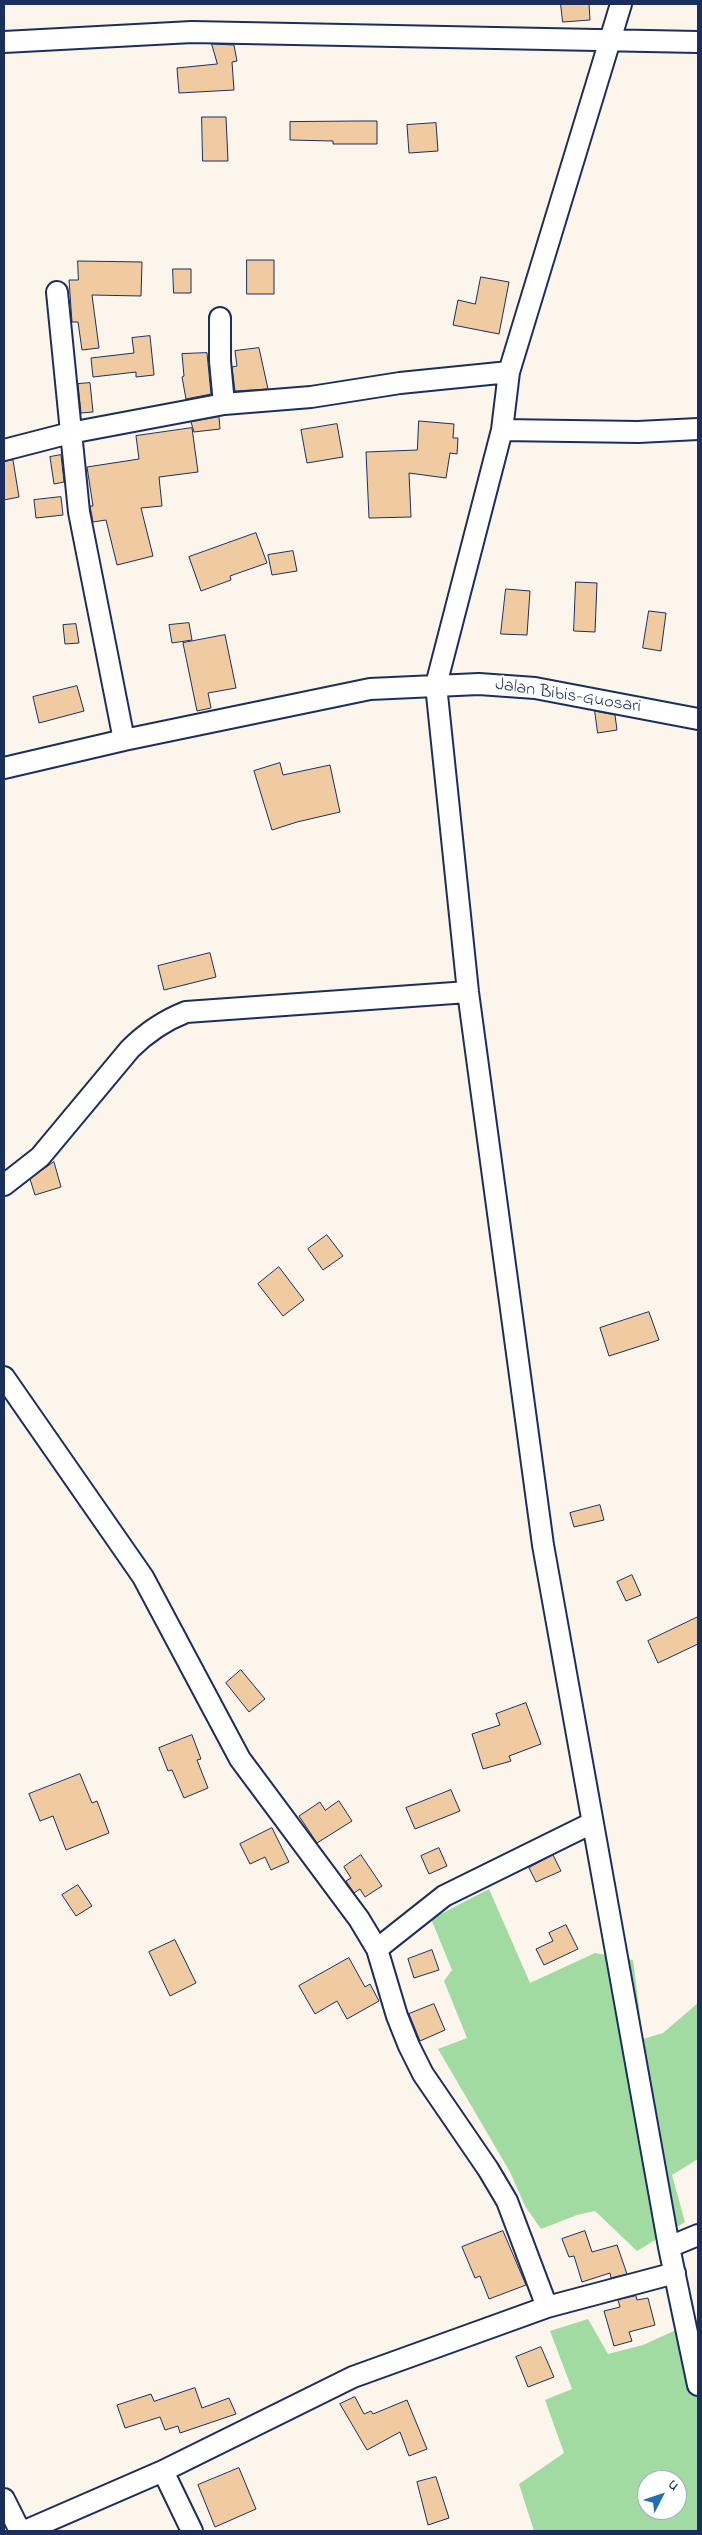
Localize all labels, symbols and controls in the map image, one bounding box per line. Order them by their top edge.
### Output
street label: Jalan Bibis-Guosari [494,675,642,719]
north arrow [637,2470,687,2520]
text: U [662,2475,684,2496]

